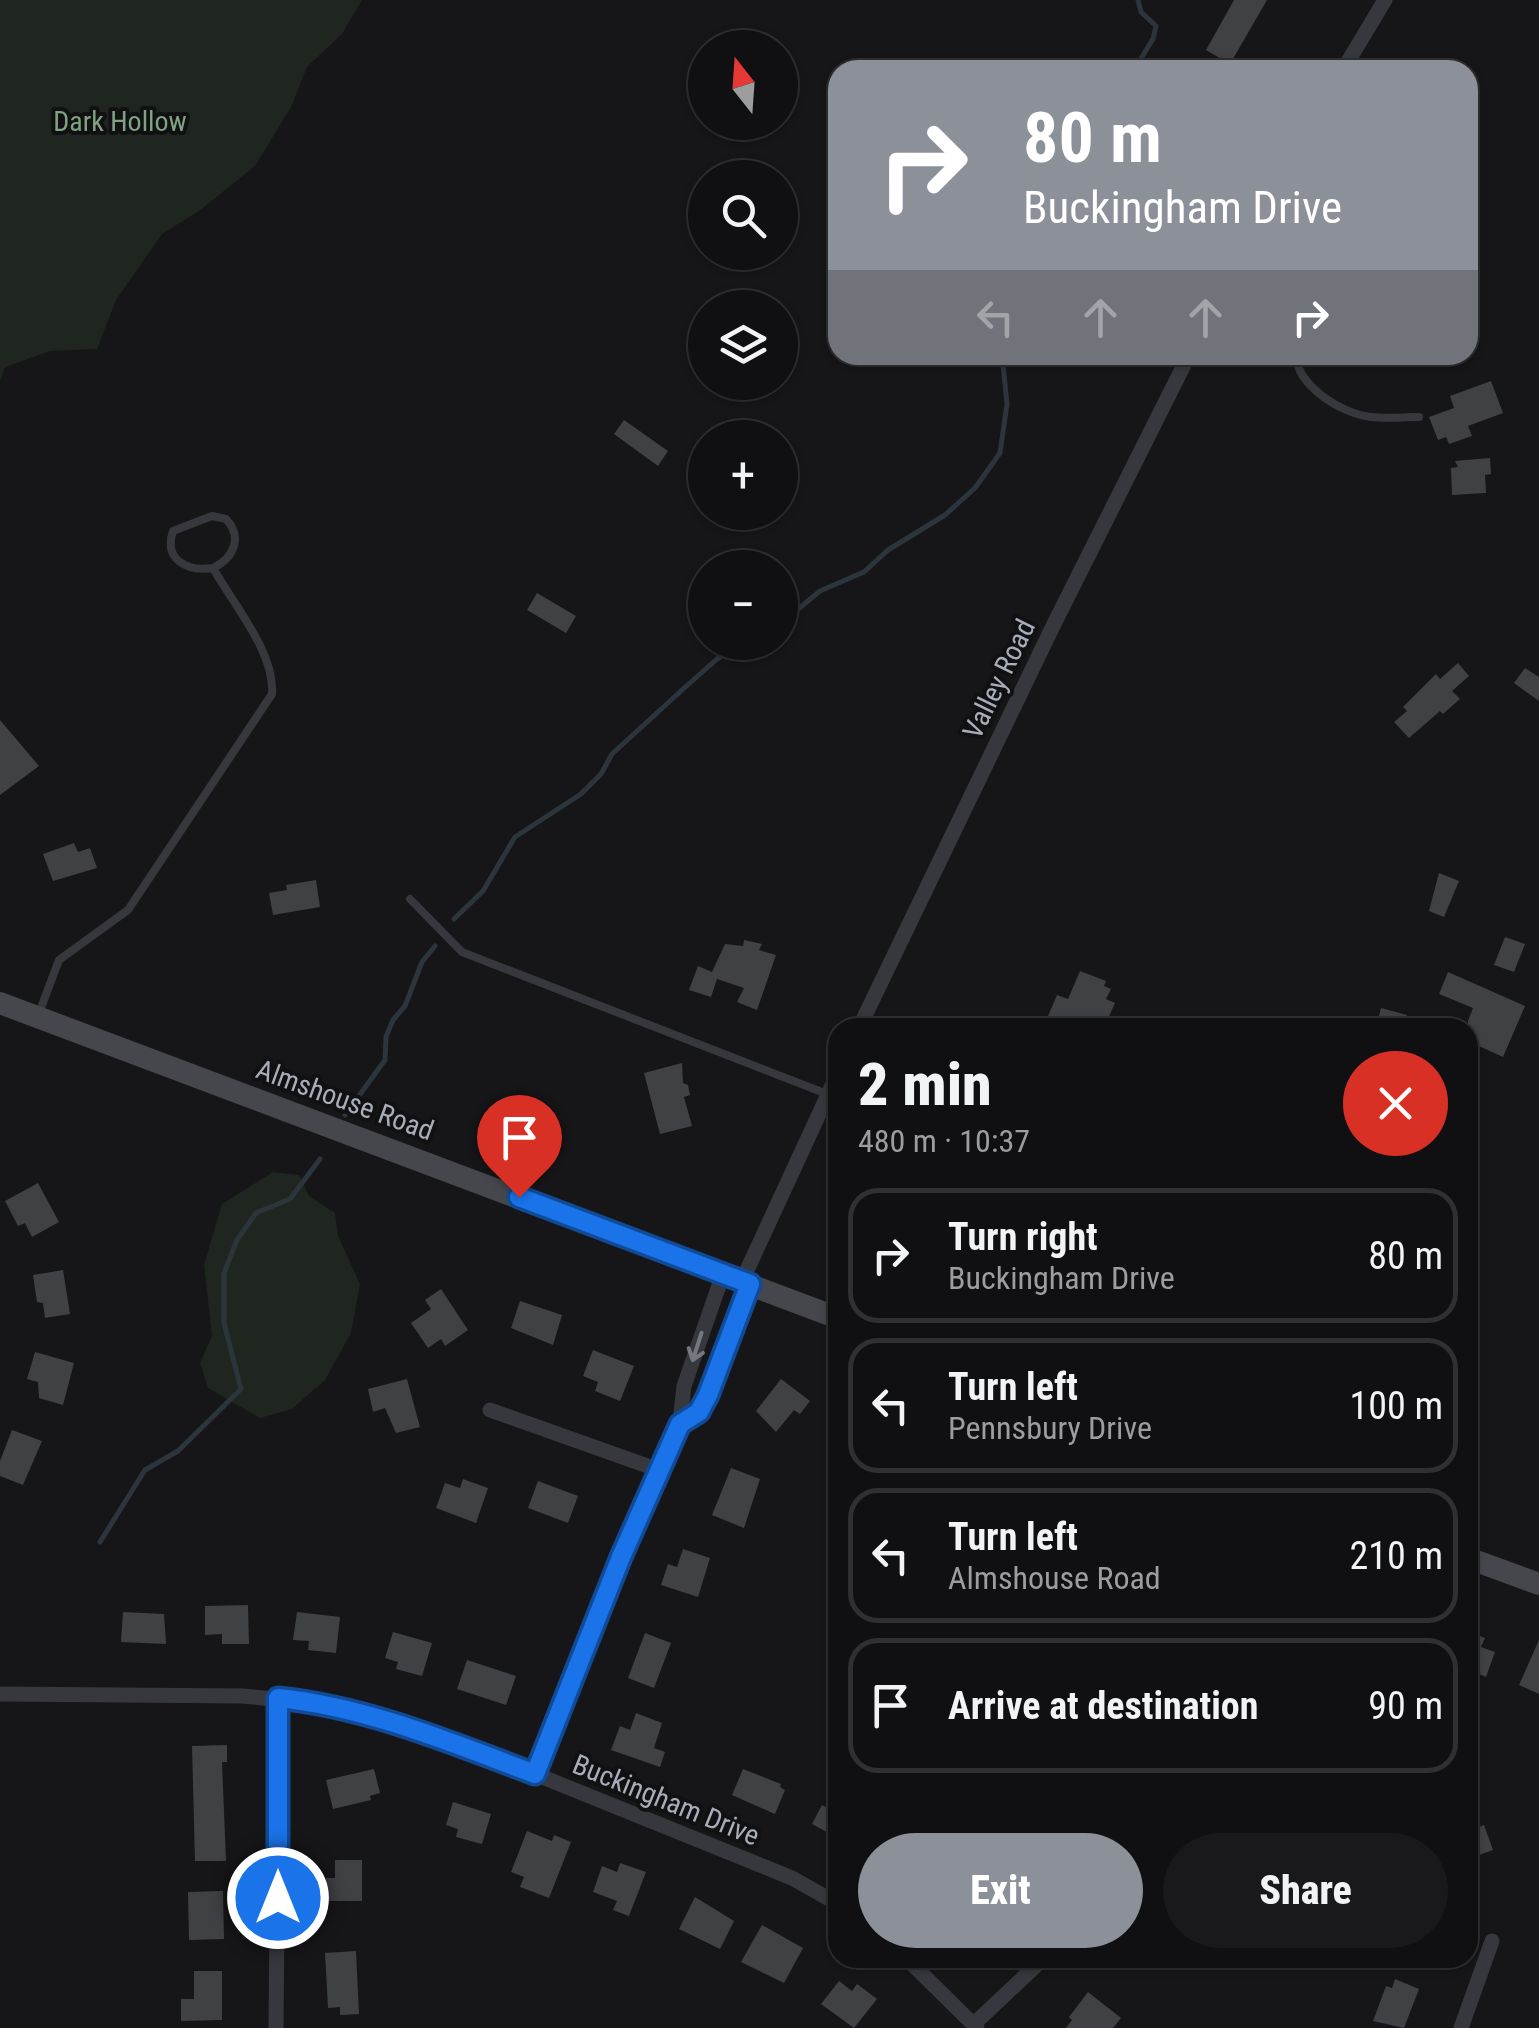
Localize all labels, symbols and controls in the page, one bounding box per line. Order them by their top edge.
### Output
north arrow [688,30,798,140]
map controls [688,30,798,660]
text: 80 m [1023,97,1162,179]
icon: right [858,100,988,230]
park label: Dark Hollow [53,105,187,138]
button: search [688,160,798,270]
text: Buckingham Drive [1023,181,1342,234]
button: layers [688,290,798,400]
icon: left [968,290,1023,345]
icon: ahead [1073,290,1128,345]
icon: ahead [1178,290,1233,345]
icon: right [1283,290,1338,345]
button: + [688,420,798,530]
button: − [688,550,798,660]
street label: Valley Road [956,614,1042,744]
text: 2 min [858,1049,992,1120]
button: close [1343,1051,1448,1156]
street label: Almshouse Road [252,1053,438,1147]
pin [477,1095,562,1198]
icon: arrive [492,1110,547,1165]
text: 480 m · 10:37 [858,1122,1030,1160]
text: Turn right [948,1215,1098,1259]
icon: right [863,1228,918,1283]
text: 80 m [1368,1234,1443,1278]
text: Buckingham Drive [948,1259,1175,1297]
one-way arrow [686,1331,704,1363]
text: Turn left [948,1365,1078,1409]
icon: left [863,1378,918,1433]
text: 100 m [1349,1384,1443,1428]
text: Pennsbury Drive [948,1409,1152,1447]
text: Turn left [948,1515,1078,1559]
icon: left [863,1528,918,1583]
text: 210 m [1349,1534,1443,1578]
text: Almshouse Road [948,1559,1161,1597]
icon: arrive [863,1678,918,1733]
text: Arrive at destination [948,1684,1258,1728]
text: 90 m [1368,1684,1443,1728]
street label: Buckingham Drive [568,1748,764,1852]
button: Exit [858,1833,1143,1948]
button: Share [1163,1833,1448,1948]
position arrow [226,1846,330,1950]

